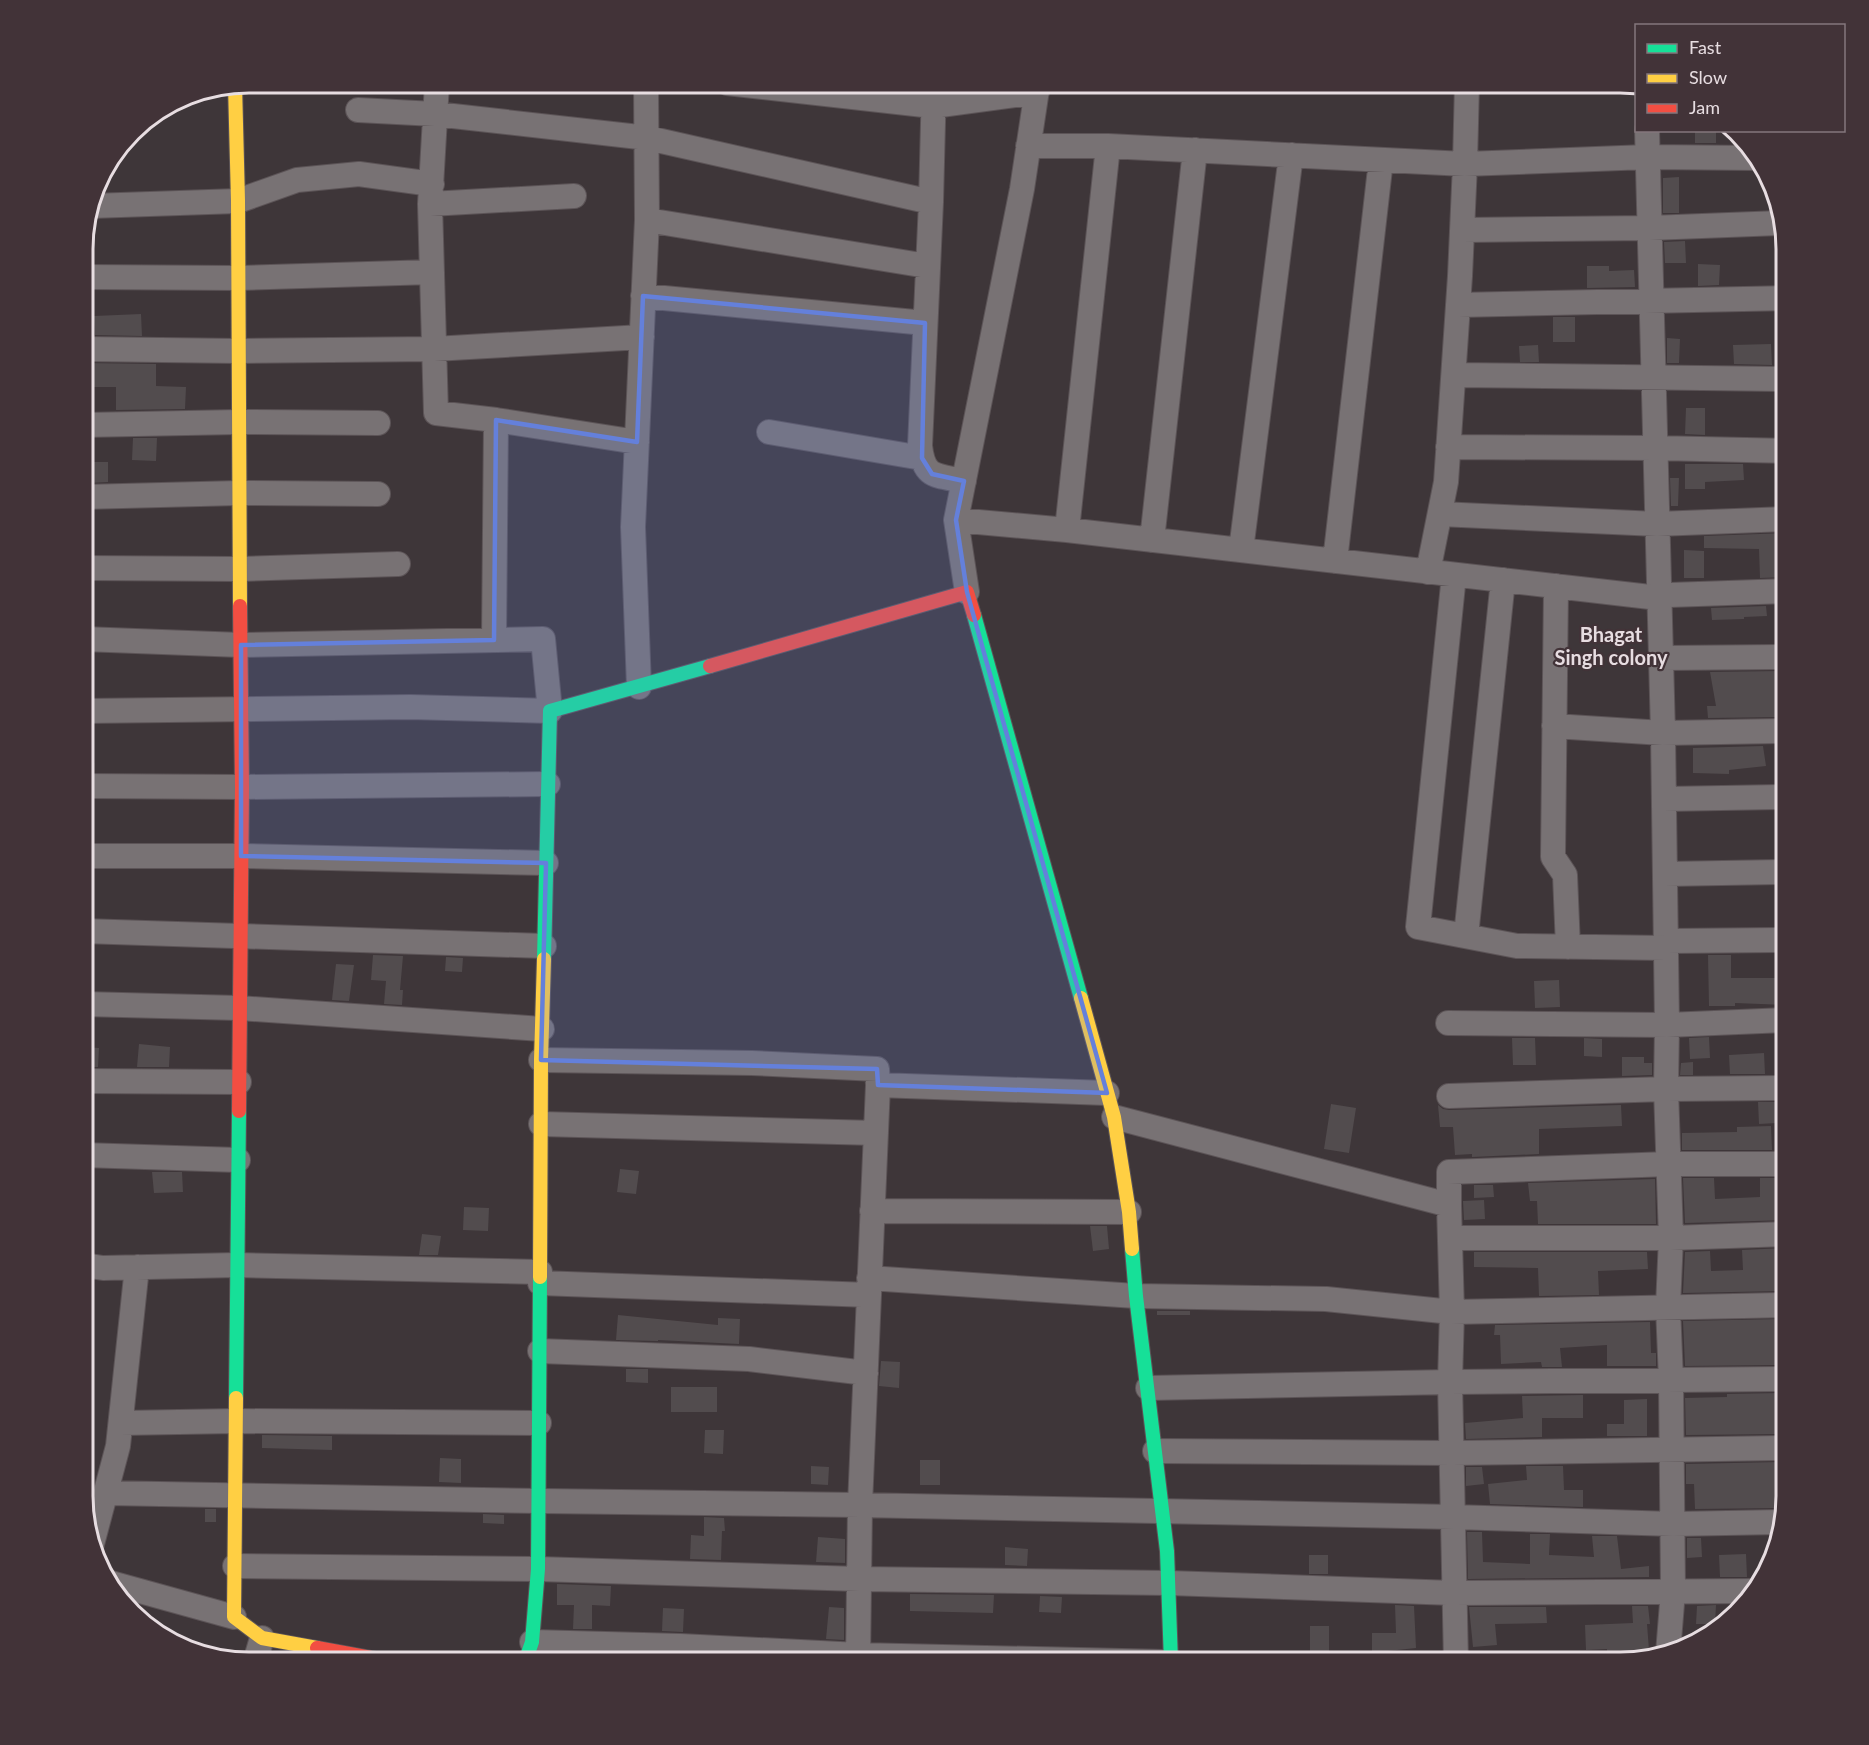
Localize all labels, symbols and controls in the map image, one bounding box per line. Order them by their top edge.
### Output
legend [1635,24,1845,132]
text: Fast [1689,36,1722,58]
text: Slow [1689,66,1727,88]
text: Jam [1689,96,1720,118]
district label: Bhagat Singh colony [1555,622,1668,669]

